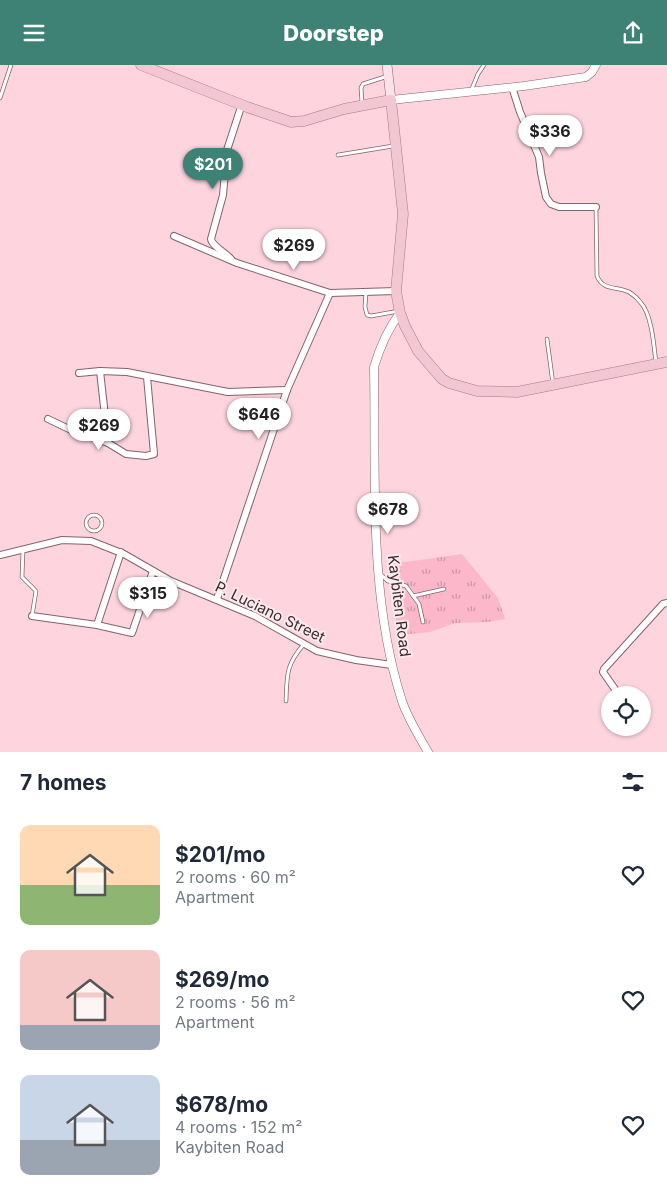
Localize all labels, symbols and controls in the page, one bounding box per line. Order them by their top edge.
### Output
icon: menu [20,19,48,47]
icon: share [619,19,647,47]
text: Doorstep [283,20,384,46]
pin: $336 [520,114,580,157]
text: $336 [529,121,571,141]
pin: $201 [183,147,243,190]
text: $201 [194,154,232,174]
pin: $269 [264,229,324,271]
text: $269 [273,235,315,255]
pin: $646 [229,397,289,440]
text: $646 [238,404,280,424]
pin: $269 [69,409,129,451]
text: $269 [78,415,120,435]
pin: $678 [358,493,418,535]
text: $678 [368,499,408,519]
street label: Kaybiten Road [384,554,415,658]
pin: $315 [118,577,178,619]
street label: P. Luciano Street [212,577,328,646]
text: $315 [129,583,167,603]
map controls [601,686,651,736]
button: locate [601,686,651,736]
icon: filters [619,768,647,796]
text: 7 homes [20,770,107,795]
text: $201/mo [175,842,265,867]
icon: home [60,845,120,905]
icon: heart [619,861,647,889]
text: 2 rooms · 60 m² [175,867,296,887]
text: Apartment [175,887,255,907]
text: $269/mo [175,967,269,992]
icon: home [60,970,120,1030]
icon: heart [619,986,647,1014]
text: 2 rooms · 56 m² [175,992,296,1012]
text: Apartment [175,1012,255,1032]
text: $678/mo [175,1092,268,1117]
icon: home [60,1095,120,1155]
icon: heart [619,1111,647,1139]
text: 4 rooms · 152 m² [175,1117,302,1137]
text: Kaybiten Road [175,1137,284,1157]

